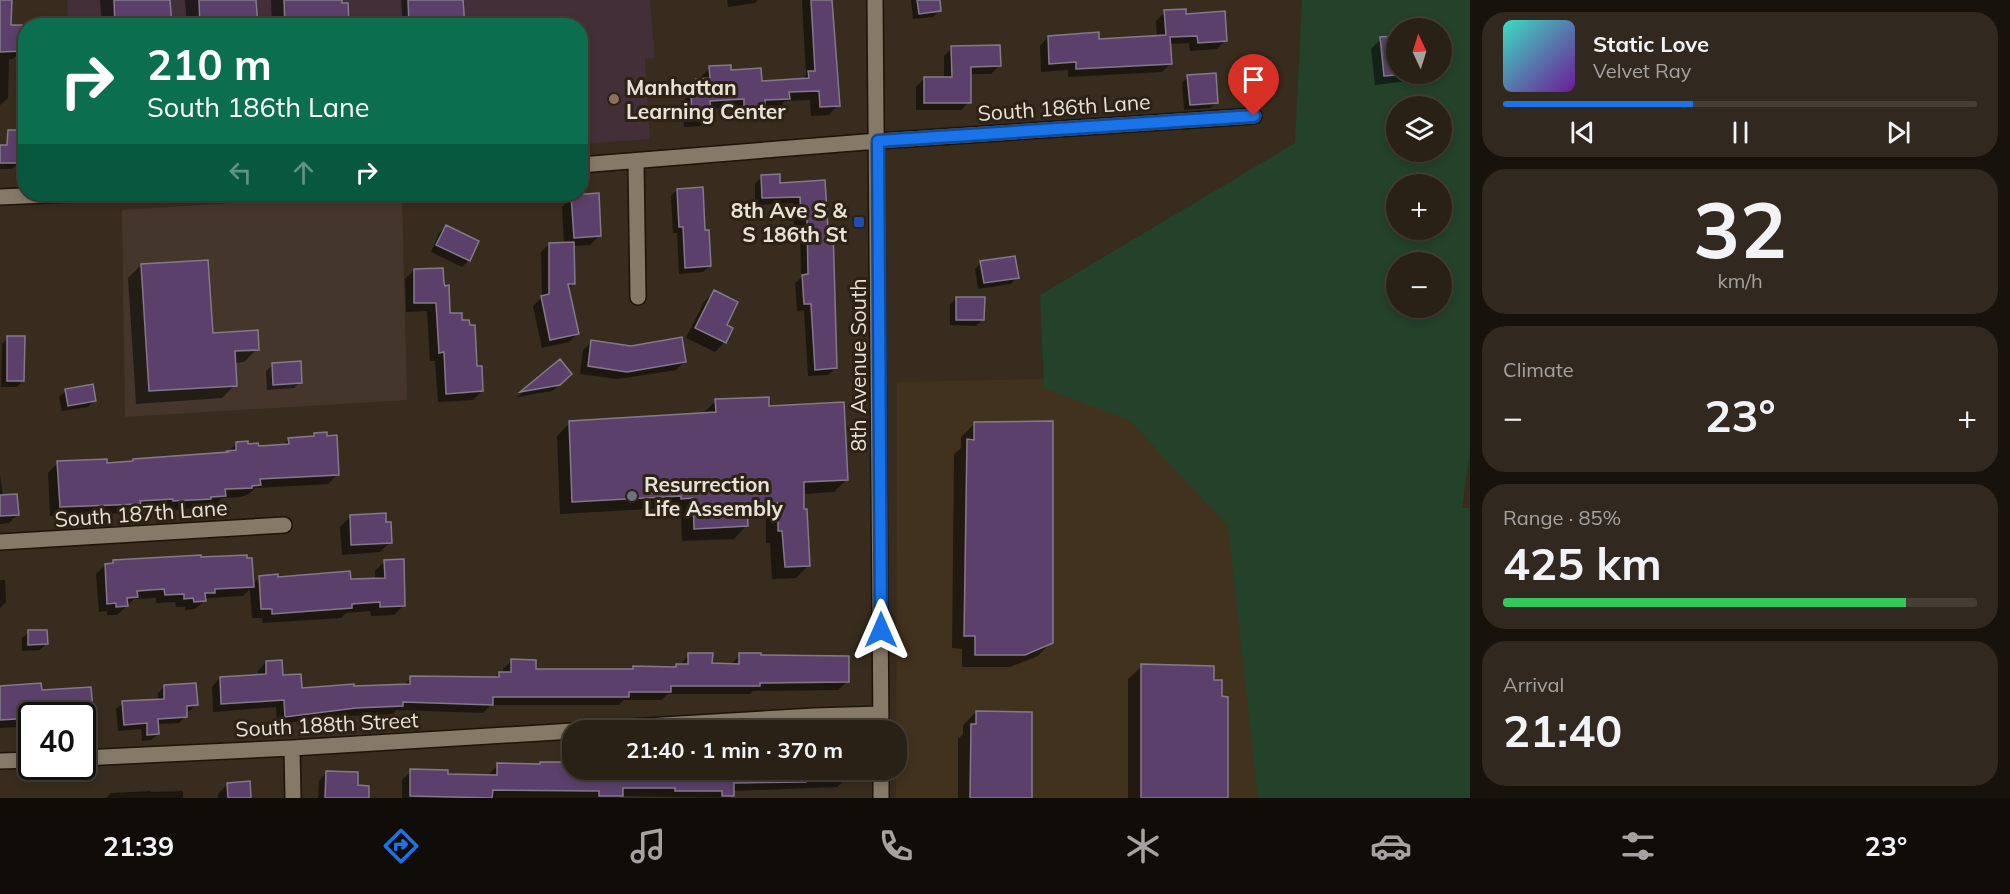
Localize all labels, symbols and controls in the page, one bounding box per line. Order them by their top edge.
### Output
north arrow [1386,18,1452,84]
map controls [1386,18,1452,318]
text: Static Love [1593,30,1709,58]
text: 210 m [147,38,272,91]
icon: right [48,42,126,120]
pin [1228,54,1279,116]
text: Velvet Ray [1593,58,1691,83]
icon: arrive [1237,63,1270,96]
place label: Manhattan Learning Center [626,74,786,124]
street label: South 186th Lane [977,88,1151,126]
text: South 186th Lane [147,90,369,124]
marker: Manhattan Learning Center [607,92,621,106]
button: layers [1386,96,1452,162]
icon: previous [1566,116,1599,149]
icon: pause [1724,116,1757,149]
icon: next [1882,116,1915,149]
icon: left [224,156,257,189]
icon: ahead [287,156,320,189]
icon: right [350,156,383,189]
button: + [1386,174,1452,240]
text: 32 [1693,180,1787,278]
place label: 8th Ave S & S 186th St [731,197,848,247]
marker: 8th Ave S & S 186th St [852,215,866,229]
button: − [1386,252,1452,318]
text: km/h [1717,268,1763,293]
street label: 8th Avenue South [845,278,871,452]
text: Climate [1503,357,1574,382]
text: 23° [1704,387,1776,443]
text: − [1503,396,1523,437]
text: + [1957,396,1977,437]
place label: Resurrection Life Assembly [644,471,783,521]
marker: Resurrection Life Assembly [625,489,639,503]
street label: South 187th Lane [54,494,228,532]
text: Range · 85% [1503,505,1621,530]
text: 425 km [1503,535,1662,591]
position arrow [849,598,913,662]
text: Arrival [1503,672,1564,697]
speed limit sign: 40 [18,702,96,780]
text: 21:40 [1503,702,1622,758]
street label: South 188th Street [235,706,419,742]
text: 21:40 · 1 min · 370 m [626,736,843,764]
icon: directions [380,825,422,867]
icon: music [627,825,669,867]
icon: phone [875,825,917,867]
icon: climate [1122,825,1164,867]
icon: car [1370,825,1412,867]
icon: filters [1617,825,1659,867]
text: 21:39 [103,829,174,863]
text: 23° [1865,829,1907,863]

